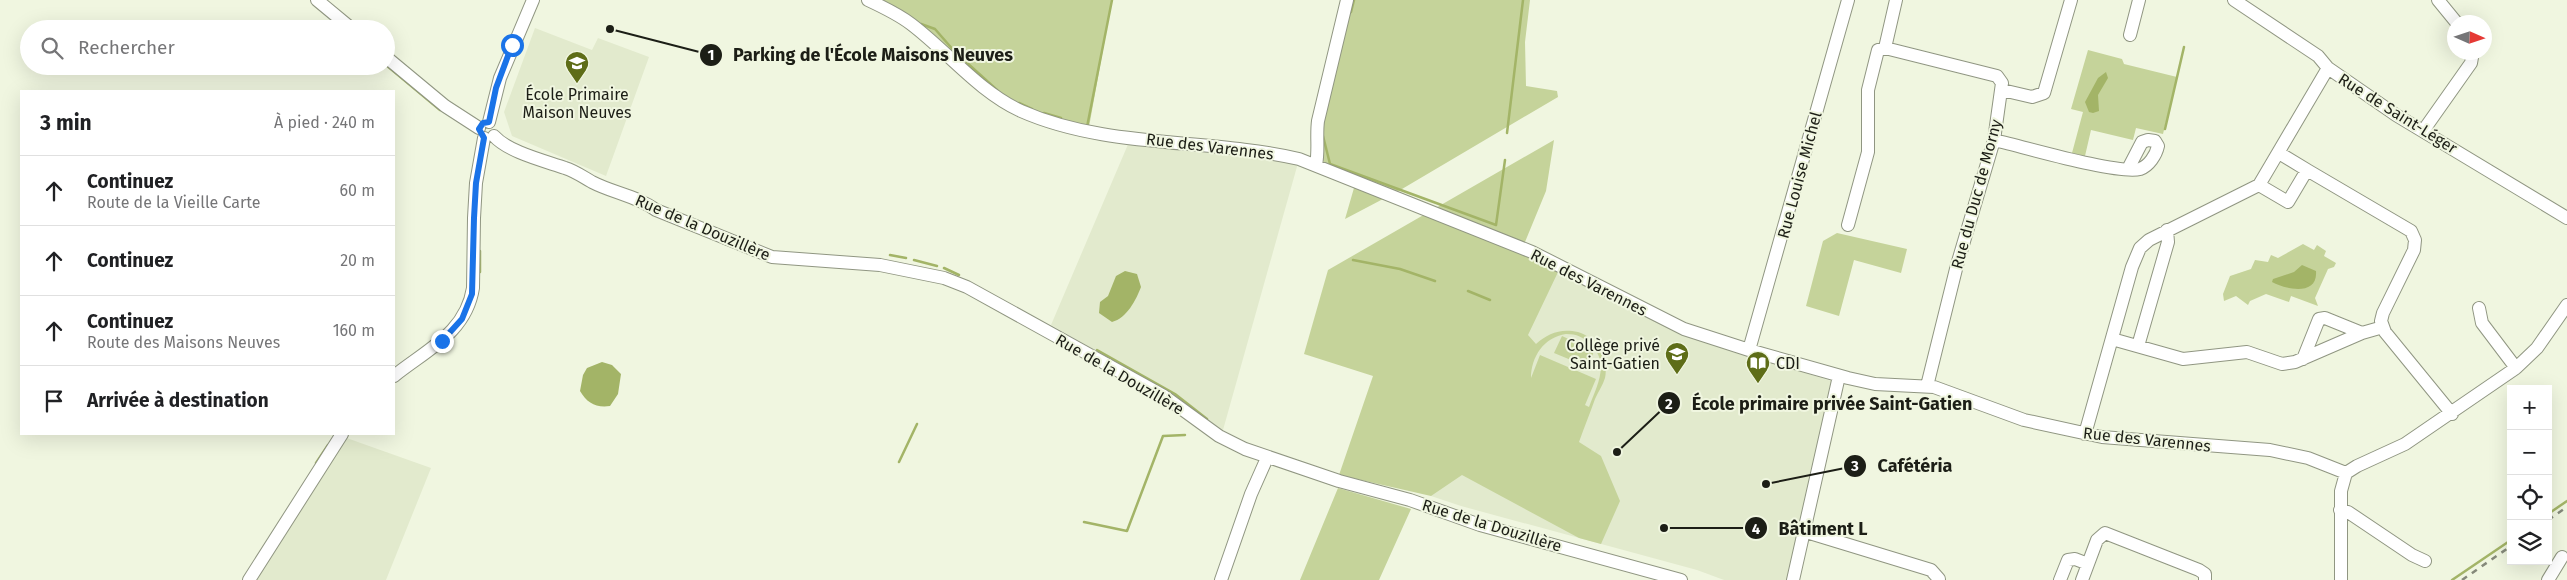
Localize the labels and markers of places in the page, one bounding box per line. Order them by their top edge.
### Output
callout: Parking de l'École Maisons Neuves [698,38,1023,71]
school or university icon: École Primaire Maison Neuves [564,50,590,84]
place label: École Primaire Maison Neuves [522,84,632,122]
place label: Collège privé Saint-Gatien [1566,336,1660,373]
school or university icon: Collège privé Saint-Gatien [1664,341,1690,375]
library icon: CDI [1745,350,1771,384]
place label: CDI [1776,354,1800,373]
callout: École primaire privée Saint-Gatien [1656,387,1982,420]
callout: Cafétéria [1843,449,1963,482]
callout: Bâtiment L [1744,512,1878,545]

